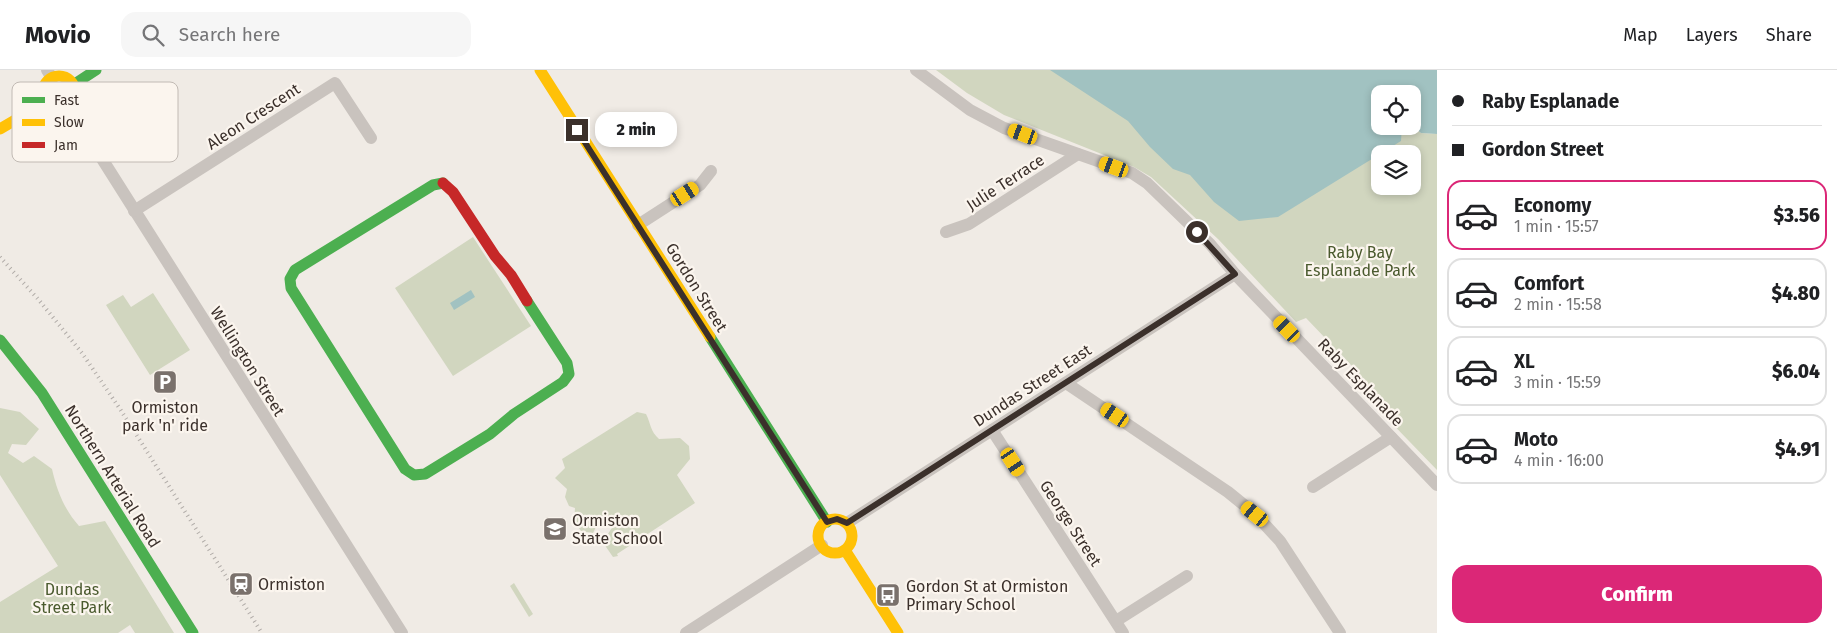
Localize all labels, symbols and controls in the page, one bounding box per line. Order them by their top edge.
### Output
search box [121,12,471,57]
text: Movio [25,21,91,49]
icon: search [139,21,167,49]
text: Search here [179,23,280,46]
text: Map [1623,24,1658,46]
text: Layers [1686,24,1738,46]
text: Share [1766,24,1812,46]
street label: Aleon Crescent [203,79,304,154]
legend [12,82,178,162]
map controls [1371,85,1421,195]
button: locate [1371,85,1421,135]
text: Raby Esplanade [1482,90,1619,113]
text: Fast [54,92,80,109]
callout: 2 min [594,112,677,148]
text: Slow [54,114,84,131]
route end [566,119,588,141]
text: 2 min [616,120,656,139]
car [1006,122,1039,146]
text: Jam [54,137,78,154]
text: Gordon Street [1482,138,1604,161]
button: layers [1371,145,1421,195]
street label: Julie Terrace [963,150,1048,215]
car [1097,155,1130,179]
car [668,180,701,208]
icon: car [1454,193,1499,238]
text: Economy [1514,194,1591,217]
text: $3.56 [1773,204,1820,227]
text: 1 min · 15:57 [1514,217,1599,236]
route start [1186,221,1208,243]
street label: Gordon Street [662,239,732,335]
park label: Raby Bay Esplanade Park [1305,243,1416,280]
icon: car [1454,271,1499,316]
text: Comfort [1514,272,1584,295]
text: $4.80 [1771,282,1820,305]
text: 2 min · 15:58 [1514,295,1602,314]
street label: Wellington Street [206,303,289,420]
car [1271,313,1302,345]
street label: Raby Esplanade [1314,334,1407,430]
street label: Dundas Street East [970,340,1095,431]
icon: car [1454,349,1499,394]
text: XL [1514,350,1535,373]
text: $6.04 [1772,360,1820,383]
parking icon: Ormiston park 'n' ride [152,369,178,395]
text: 3 min · 15:59 [1514,373,1601,392]
place label: Ormiston park 'n' ride [122,398,208,435]
car [1098,400,1131,430]
street label: Northern Arterial Road [61,401,164,551]
icon: car [1454,427,1499,472]
text: Moto [1514,428,1558,451]
text: $4.91 [1775,438,1820,461]
car [998,445,1027,479]
text: 4 min · 16:00 [1514,451,1604,470]
street label: George Street [1036,477,1106,570]
car [1238,499,1271,529]
place label: Ormiston State School [572,511,663,548]
school or university icon: Ormiston State School [542,516,568,542]
button: Confirm [1452,565,1822,623]
station icon: Ormiston [228,571,254,597]
place label: Ormiston [258,575,325,594]
place label: Gordon St at Ormiston Primary School [906,577,1068,614]
park label: Dundas Street Park [32,580,112,617]
bus stop icon: Gordon St at Ormiston Primary School [875,582,901,608]

